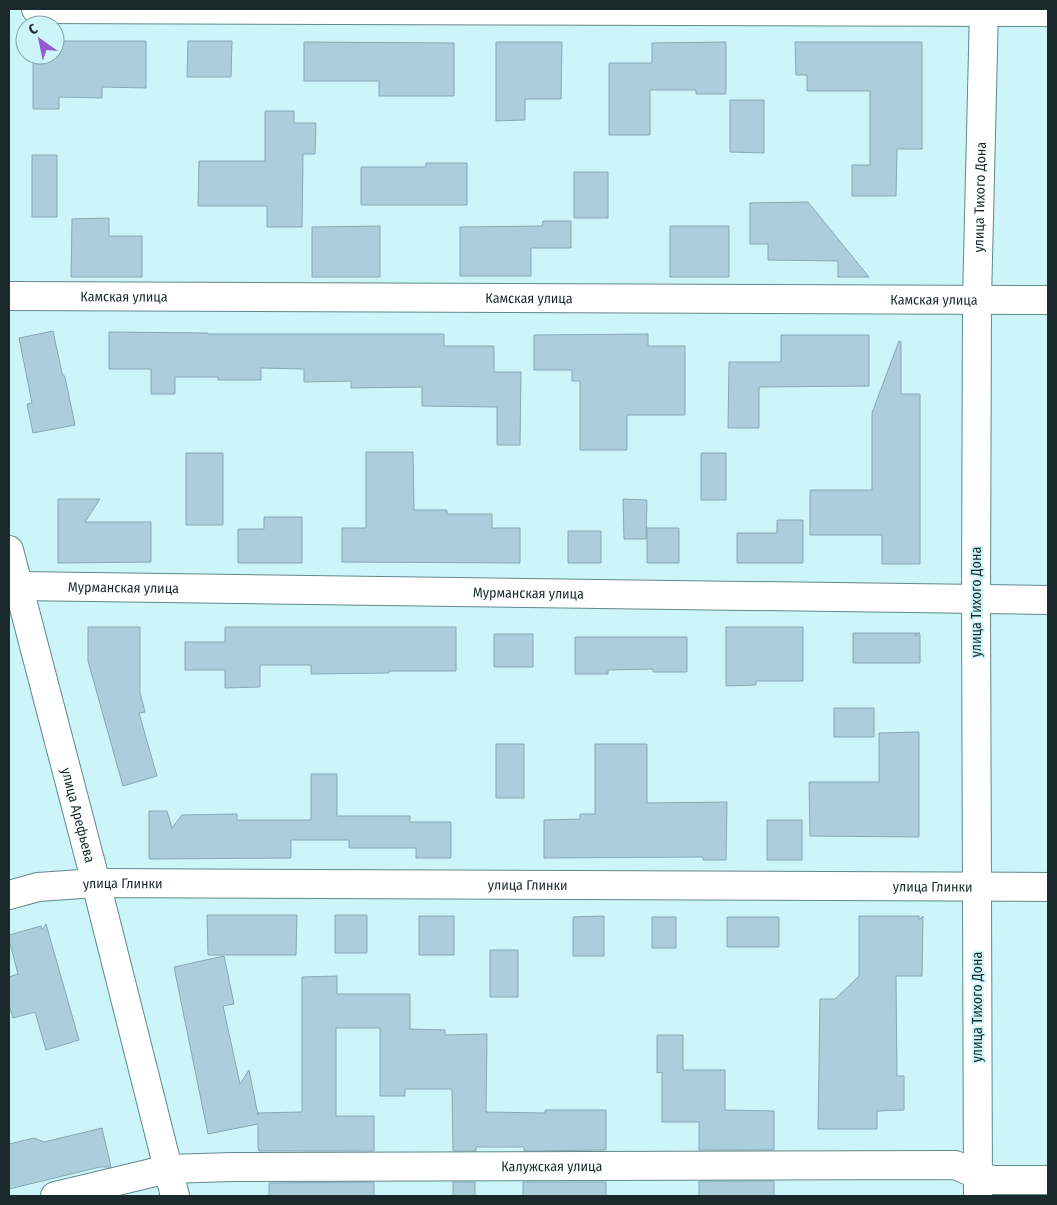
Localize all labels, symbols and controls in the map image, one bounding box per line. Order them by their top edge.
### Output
north arrow [15,15,65,65]
text: С [25,20,41,39]
street label: улица Тихого Дона [970,141,989,253]
street label: Камская улица [80,288,168,305]
street label: Камская улица [485,289,573,307]
street label: Камская улица [890,291,978,308]
street label: улица Тихого Дона [968,547,985,657]
street label: Мурманская улица [68,578,179,597]
street label: Мурманская улица [473,584,584,602]
street label: улица Арефьева [58,766,99,865]
street label: улица Глинки [82,875,163,892]
street label: улица Глинки [488,876,568,893]
street label: улица Глинки [893,878,973,895]
street label: улица Тихого Дона [969,952,986,1062]
street label: Калужская улица [501,1157,603,1175]

